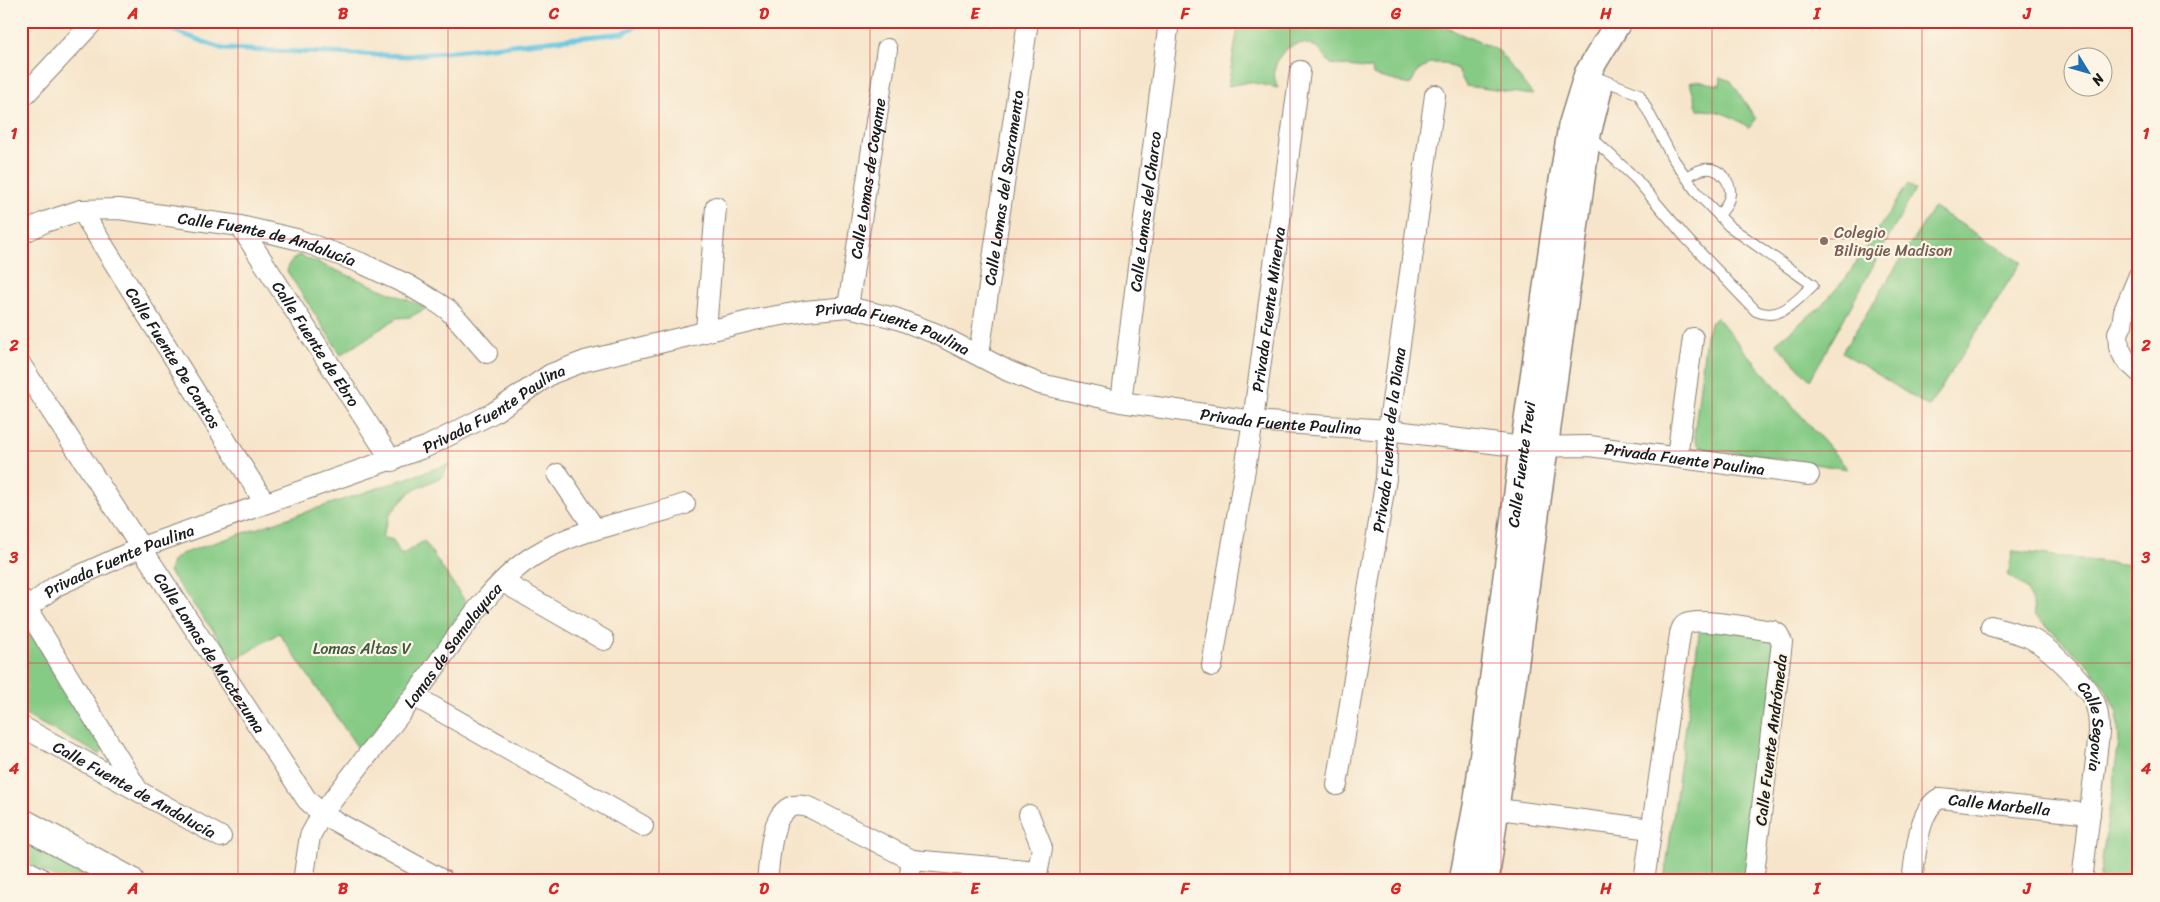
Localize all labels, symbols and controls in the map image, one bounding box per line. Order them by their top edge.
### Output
text: A [127,0,138,28]
text: B [338,0,349,28]
text: C [548,0,560,28]
text: D [759,0,769,28]
text: E [971,0,981,28]
text: F [1180,0,1191,28]
text: G [1390,0,1402,28]
text: H [1599,0,1612,28]
text: I [1813,0,1822,28]
text: J [2022,0,2032,28]
north arrow [2062,48,2112,98]
text: N [2085,67,2111,91]
street label: Calle Lomas del Sacramento [975,88,1032,287]
street label: Calle Lomas de Coyame [841,96,894,261]
text: 1 [11,119,18,148]
text: 1 [2143,119,2150,148]
street label: Calle Lomas del Charco [1121,130,1169,293]
street label: Calle Fuente de Andalucía [176,203,360,274]
place label: Colegio Bilingüe Madison [1834,218,1953,265]
street label: Privada Fuente Minerva [1243,225,1293,394]
marker: Colegio Bilingüe Madison [1818,235,1830,247]
street label: Calle Fuente de Ebro [264,275,368,413]
street label: Calle Fuente De Cantos [118,281,229,434]
street label: Privada Fuente Paulina [814,292,975,363]
text: 2 [8,331,19,360]
text: 2 [2140,331,2151,360]
street label: Privada Fuente de la Diana [1363,345,1414,535]
street label: Privada Fuente Paulina [417,355,569,461]
street label: Privada Fuente Paulina [1198,399,1363,443]
street label: Calle Fuente Trevi [1498,399,1544,529]
street label: Privada Fuente Paulina [1602,434,1767,484]
street label: Privada Fuente Paulina [37,515,198,606]
text: 3 [9,543,19,572]
text: 3 [2141,543,2151,572]
street label: Calle Lomas de Moctezuma [146,566,274,739]
street label: Lomas de Samalayuca [395,574,510,715]
park label: Lomas Altas V [313,634,412,663]
street label: Calle Fuente Andrómeda [1746,652,1796,827]
street label: Calle Segovia [2070,674,2114,773]
street label: Calle Fuente de Andalucía [48,732,222,846]
text: 4 [8,754,19,783]
text: 4 [2140,754,2151,783]
street label: Calle Marbella [1947,784,2053,824]
text: A [127,874,138,902]
text: B [338,874,349,902]
text: C [548,874,560,902]
text: D [759,874,769,902]
text: E [971,874,981,902]
text: F [1180,874,1191,902]
text: G [1390,874,1402,902]
text: H [1599,874,1612,902]
text: I [1813,874,1822,902]
text: J [2022,874,2032,902]

